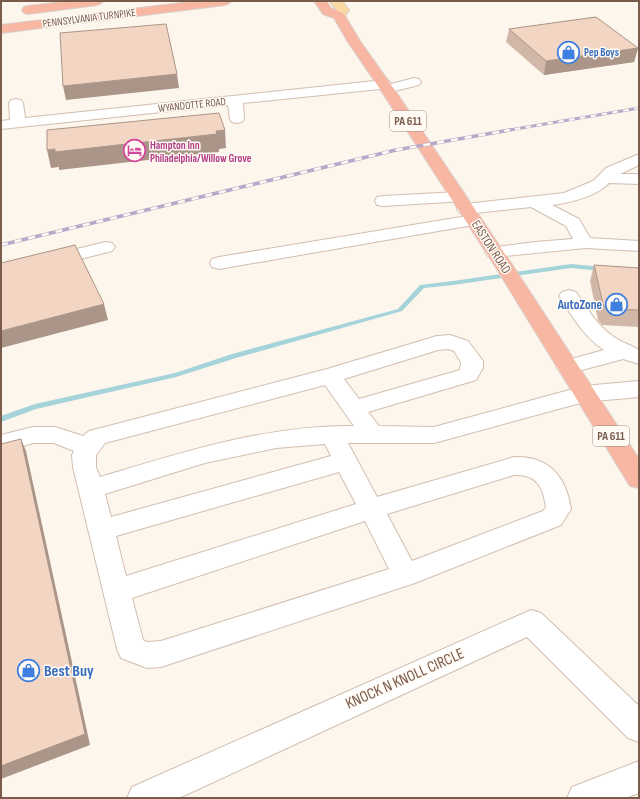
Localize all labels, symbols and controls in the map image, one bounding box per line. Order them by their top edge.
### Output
street label: PENNSYLVANIA TURNPIKE [42,6,136,30]
shop icon: Pep Boys [556,39,582,65]
place label: Pep Boys [584,46,619,59]
street label: WYANDOTTE ROAD [157,95,227,115]
road number: PA 611 [390,111,426,131]
hotel icon: Hampton Inn Philadelphia/Willow Grove [122,138,148,164]
place label: Hampton Inn Philadelphia/Willow Grove [150,139,252,165]
street label: EASTON ROAD [468,217,514,277]
shop icon: AutoZone [604,292,630,318]
place label: AutoZone [557,297,602,313]
road number: PA 611 [593,426,629,446]
street label: KNOCK N KNOLL CIRCLE [343,644,467,714]
shop icon: Best Buy [15,658,41,684]
place label: Best Buy [44,662,94,681]

